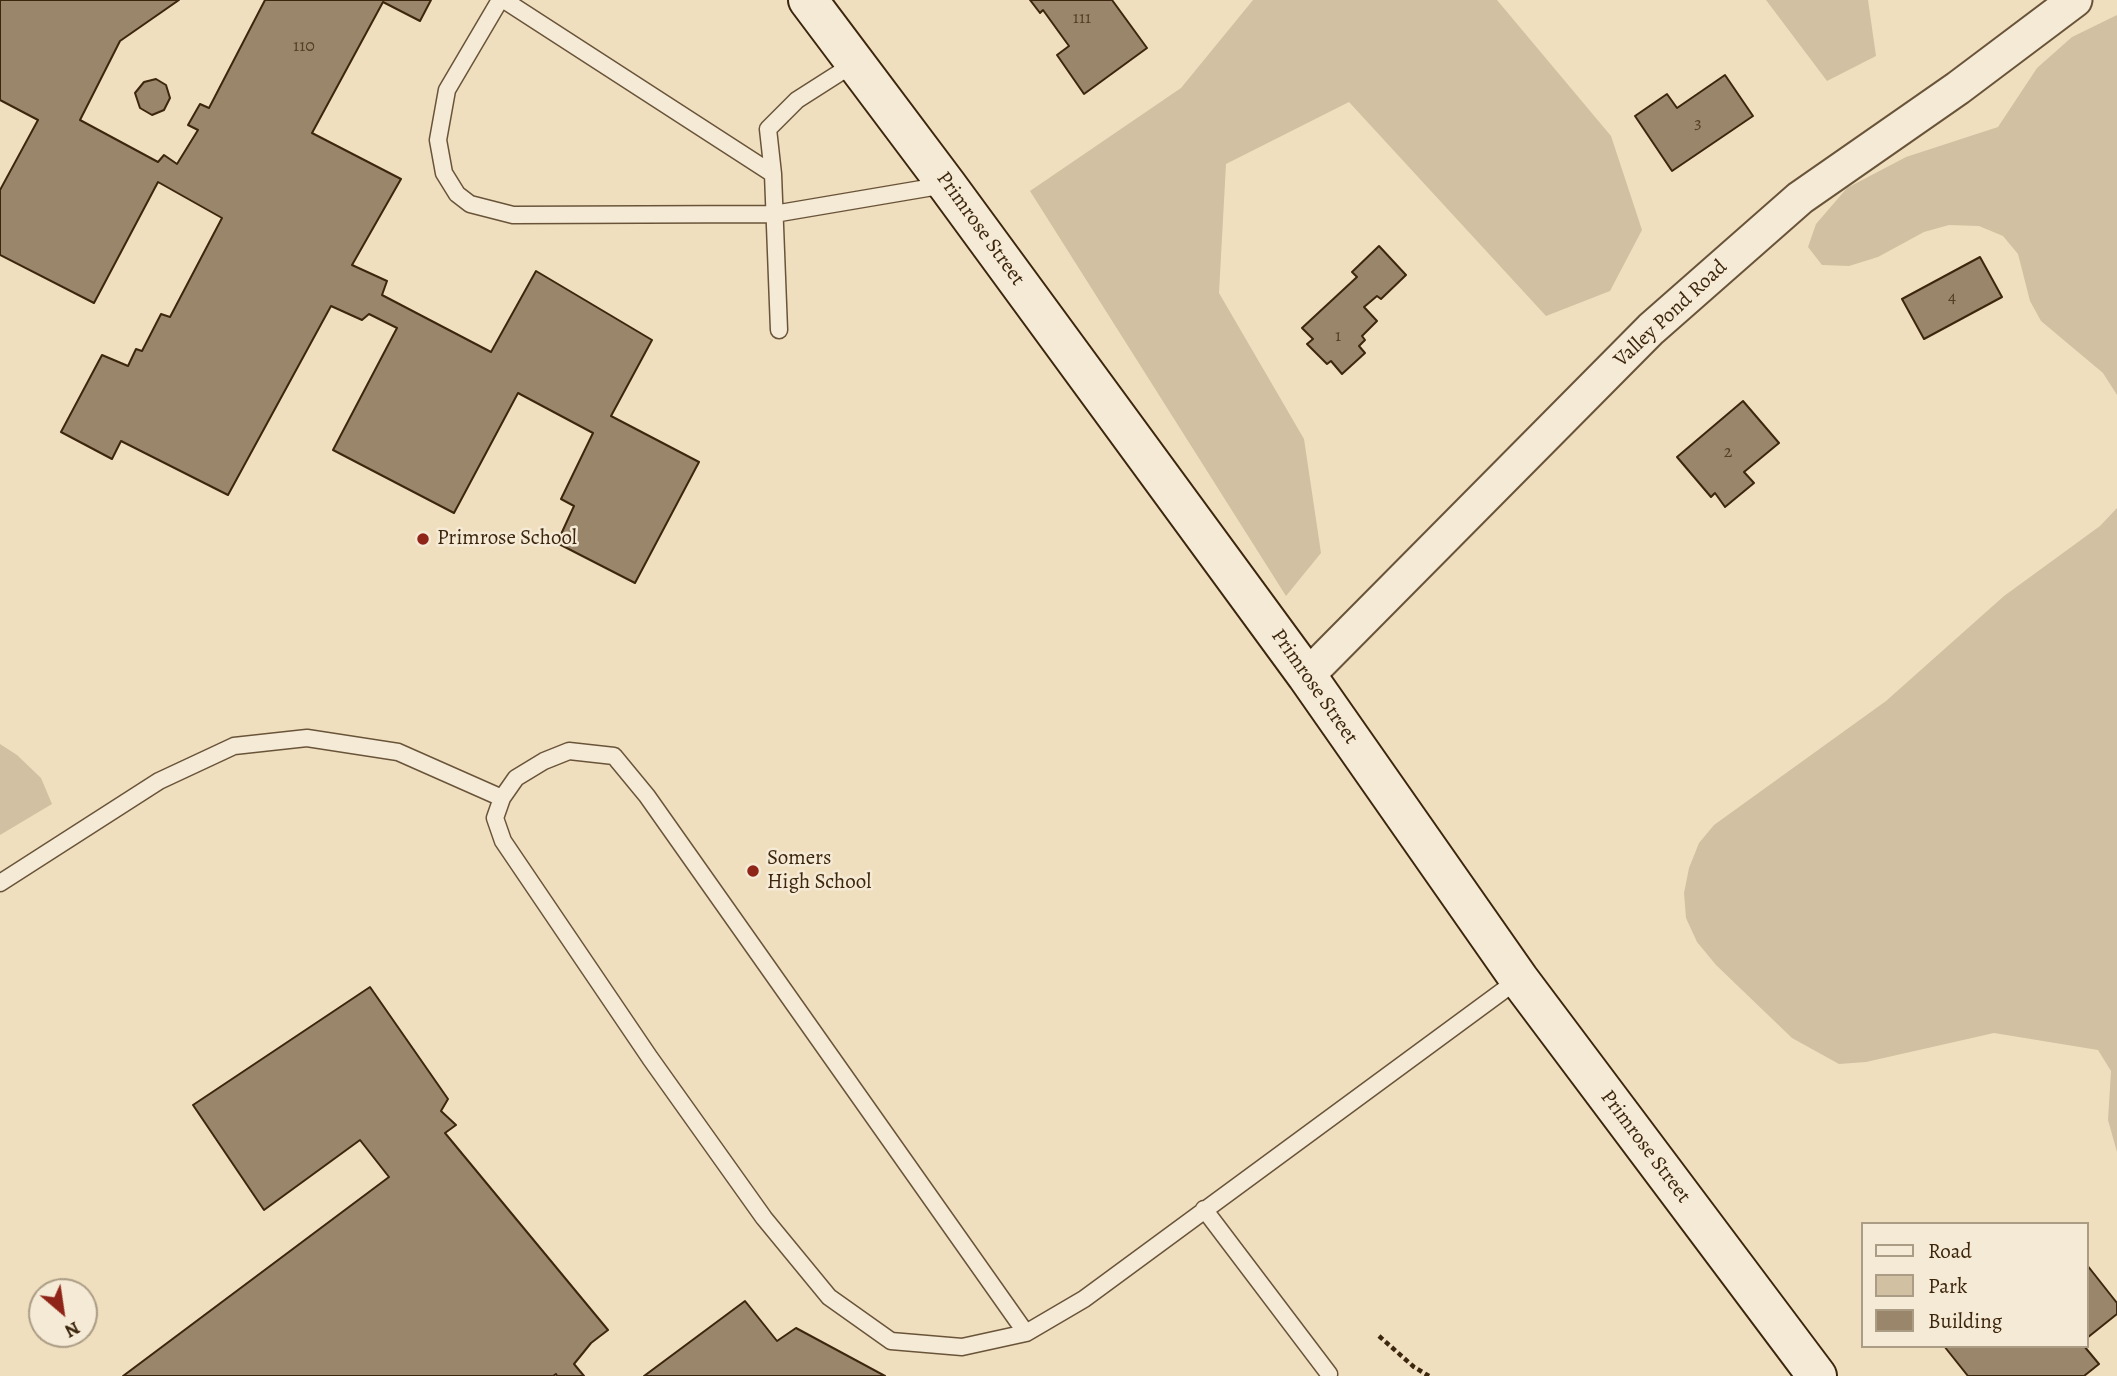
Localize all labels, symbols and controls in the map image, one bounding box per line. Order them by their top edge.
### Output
house number: 111 [1073,8,1091,30]
house number: 110 [293,36,315,58]
house number: 3 [1694,113,1702,135]
street label: Primrose Street [930,167,1030,291]
street label: Valley Pond Road [1609,255,1733,373]
house number: 4 [1948,287,1956,309]
house number: 1 [1335,326,1341,348]
house number: 2 [1724,442,1732,464]
place label: Primrose School [437,526,577,552]
marker: Primrose School [415,531,431,547]
street label: Primrose Street [1265,625,1363,749]
place label: Somers High School [767,846,871,896]
marker: Somers High School [745,863,761,879]
street label: Primrose Street [1594,1086,1696,1208]
legend [1862,1222,2089,1348]
text: Road [1928,1237,1972,1265]
text: Park [1928,1272,1967,1300]
north arrow [28,1278,98,1348]
text: Building [1928,1307,2002,1335]
text: N [60,1315,85,1344]

